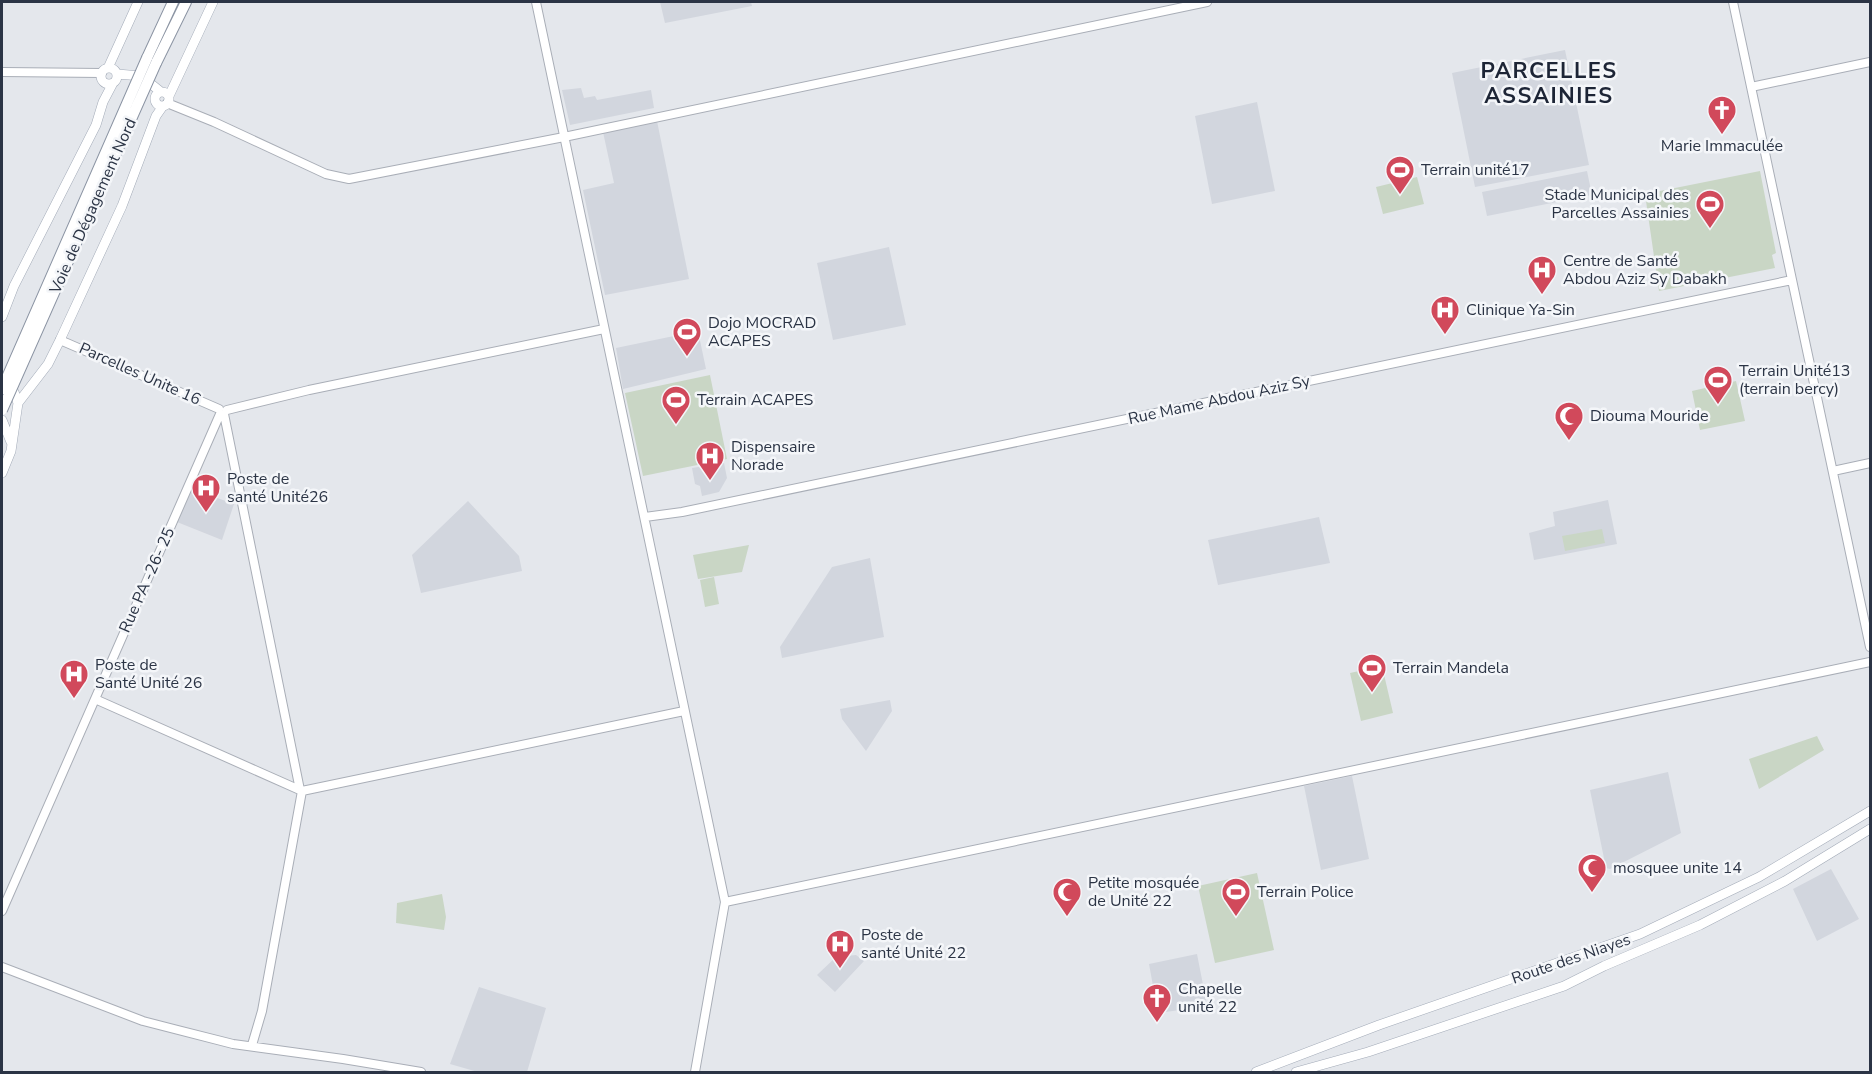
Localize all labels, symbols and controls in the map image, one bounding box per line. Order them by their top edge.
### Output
district label: PARCELLES ASSAINIES [1480,56,1618,111]
church icon: Marie Immaculée [1706,94,1738,136]
street label: Voie de Dégagement Nord [44,115,142,298]
place label: Marie Immaculée [1661,135,1783,157]
sports icon: Terrain unité17 [1384,154,1416,196]
place label: Terrain unité17 [1421,159,1530,181]
place label: Stade Municipal des Parcelles Assainies [1544,184,1689,224]
sports icon: Stade Municipal des Parcelles Assainies [1694,188,1726,230]
place label: Centre de Santé Abdou Aziz Sy Dabakh [1563,250,1727,290]
hospital icon: Centre de Santé Abdou Aziz Sy Dabakh [1526,254,1558,296]
hospital icon: Clinique Ya-Sin [1429,294,1461,336]
place label: Clinique Ya-Sin [1466,299,1575,321]
place label: Dojo MOCRAD ACAPES [708,312,816,352]
sports icon: Dojo MOCRAD ACAPES [671,316,703,358]
street label: Parcelles Unite 16 [76,337,204,411]
place label: Terrain Unité13 (terrain bercy) [1739,360,1850,400]
sports icon: Terrain Unité13 (terrain bercy) [1702,364,1734,406]
street label: Rue Mame Abdou Aziz Sy [1126,370,1313,430]
sports icon: Terrain ACAPES [660,384,692,426]
place label: Terrain ACAPES [697,389,814,411]
mosque icon: Diouma Mouride [1553,400,1585,442]
place label: Diouma Mouride [1590,405,1709,427]
place label: Dispensaire Norade [731,436,815,476]
hospital icon: Dispensaire Norade [694,440,726,482]
place label: Poste de santé Unité26 [227,468,328,508]
hospital icon: Poste de santé Unité26 [190,472,222,514]
street label: Rue PA -26- 25 [114,524,180,636]
sports icon: Terrain Mandela [1356,652,1388,694]
place label: Poste de Santé Unité 26 [95,654,202,694]
place label: Terrain Mandela [1393,657,1509,679]
hospital icon: Poste de Santé Unité 26 [58,658,90,700]
mosque icon: mosquee unite 14 [1576,852,1608,894]
place label: mosquee unite 14 [1613,857,1742,879]
place label: Petite mosquée de Unité 22 [1088,872,1199,912]
mosque icon: Petite mosquée de Unité 22 [1051,876,1083,918]
sports icon: Terrain Police [1220,876,1252,918]
place label: Terrain Police [1257,881,1354,903]
place label: Poste de santé Unité 22 [861,924,966,964]
hospital icon: Poste de santé Unité 22 [824,928,856,970]
street label: Route des Niayes [1509,928,1633,990]
place label: Chapelle unité 22 [1178,978,1242,1018]
church icon: Chapelle unité 22 [1141,982,1173,1024]

